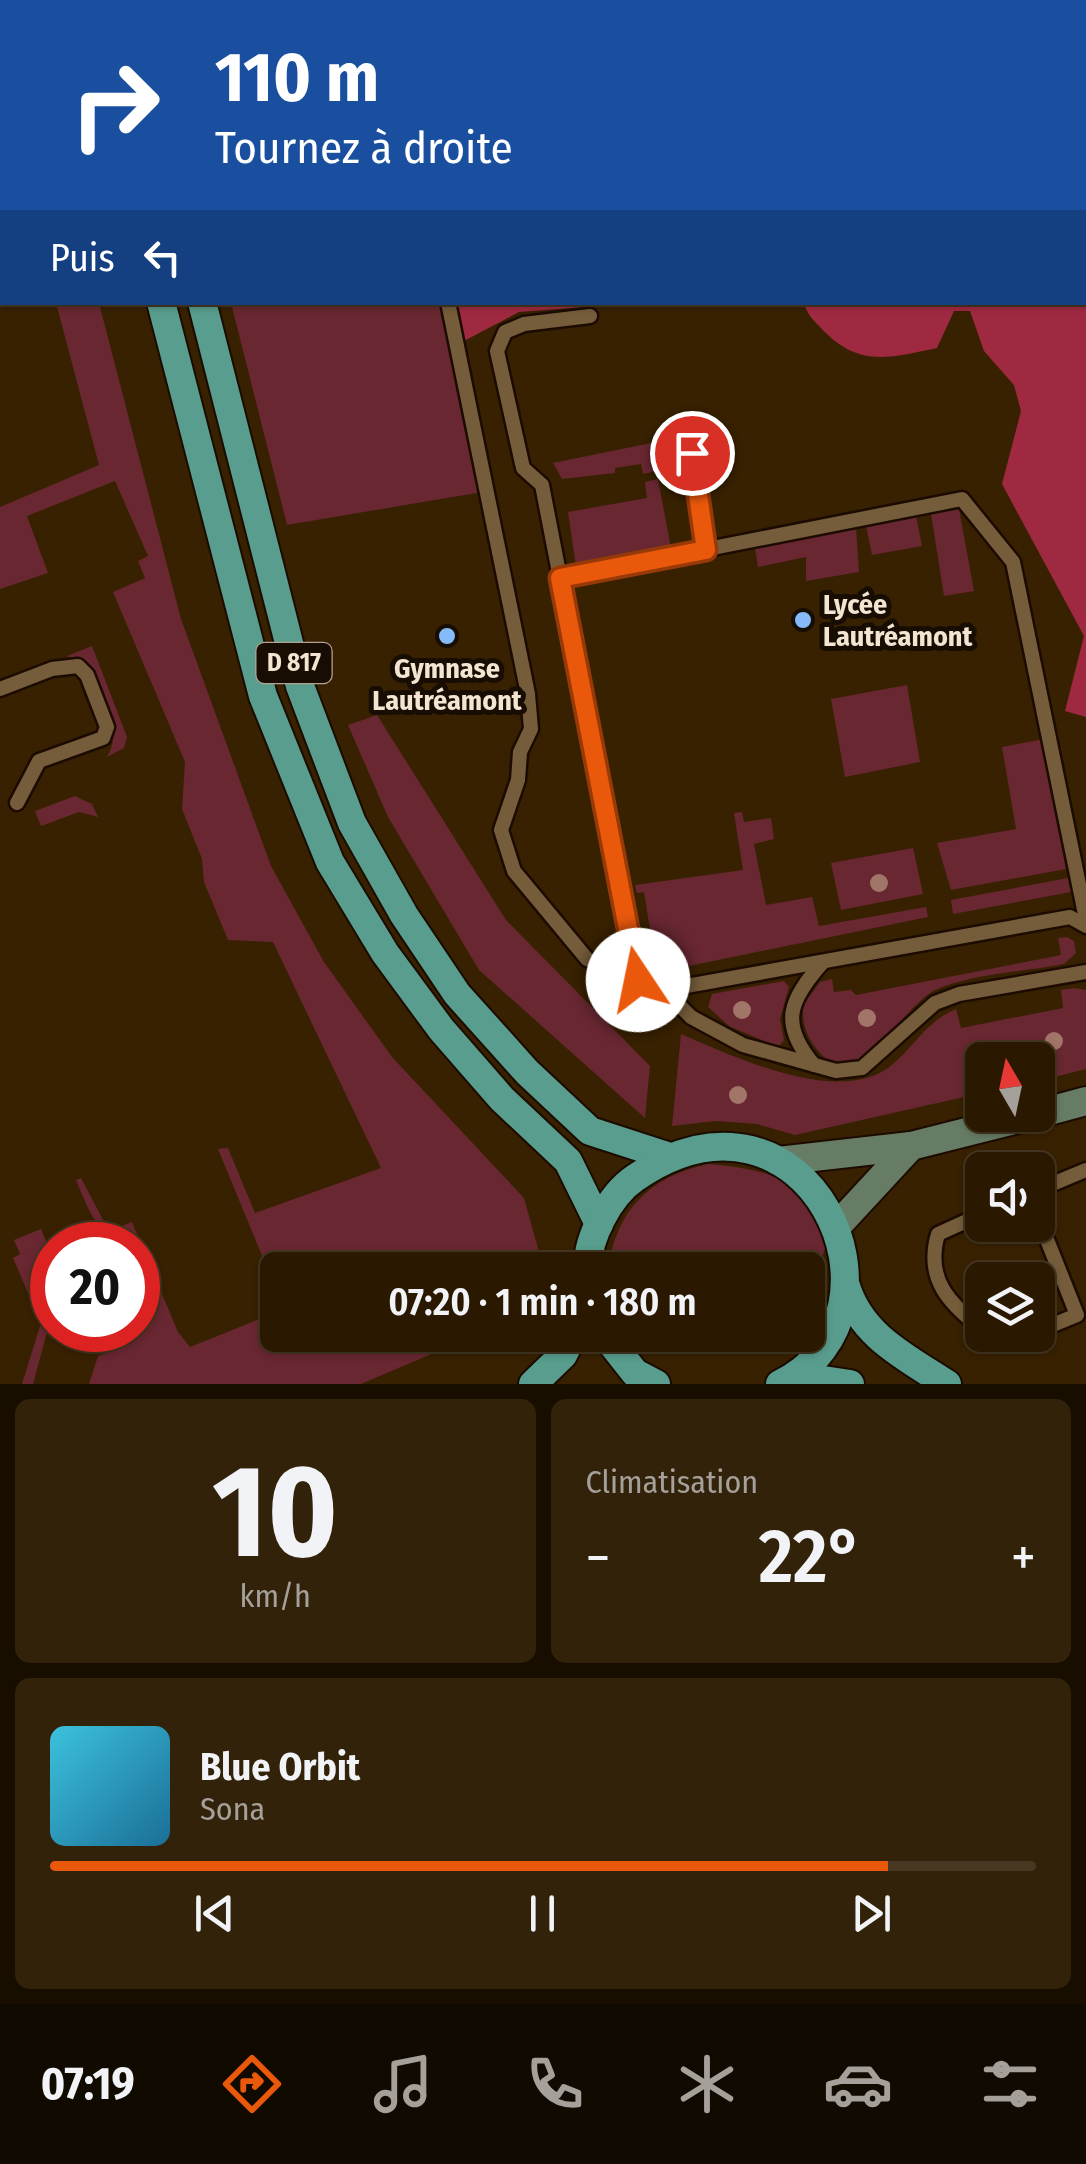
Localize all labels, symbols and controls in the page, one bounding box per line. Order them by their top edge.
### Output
text: 110 m [215,36,379,120]
icon: right [50,40,180,170]
text: Tournez à droite [215,121,513,175]
icon: left [135,230,190,285]
text: Puis [50,235,115,281]
pin [650,411,735,496]
icon: arrive [665,426,720,481]
place label: Lycée Lautréamont [823,588,974,653]
marker: Lycée Lautréamont [792,609,814,631]
marker: Gymnase Lautréamont [436,625,458,647]
road number: D 817 [256,643,332,683]
place label: Gymnase Lautréamont [372,652,523,717]
position arrow [586,928,690,1032]
north arrow [965,1042,1055,1132]
map controls [965,1042,1055,1352]
button: sound [965,1152,1055,1242]
speed limit sign: 20 [30,1222,160,1352]
button: layers [965,1262,1055,1352]
text: 07:20 · 1 min · 180 m [388,1279,697,1325]
text: 10 [212,1434,338,1590]
text: Climatisation [586,1463,758,1501]
text: 22° [759,1512,863,1602]
text: − [586,1525,610,1591]
text: + [1011,1525,1036,1591]
text: km/h [240,1577,311,1615]
text: Blue Orbit [200,1744,360,1790]
text: Sona [200,1790,265,1828]
icon: previous [187,1886,242,1941]
icon: pause [515,1886,570,1941]
icon: next [844,1886,899,1941]
icon: directions [217,2049,287,2119]
icon: music [368,2049,438,2119]
icon: phone [520,2049,590,2119]
icon: climate [672,2049,742,2119]
icon: car [823,2049,893,2119]
icon: filters [975,2049,1045,2119]
text: 07:19 [41,2057,135,2111]

